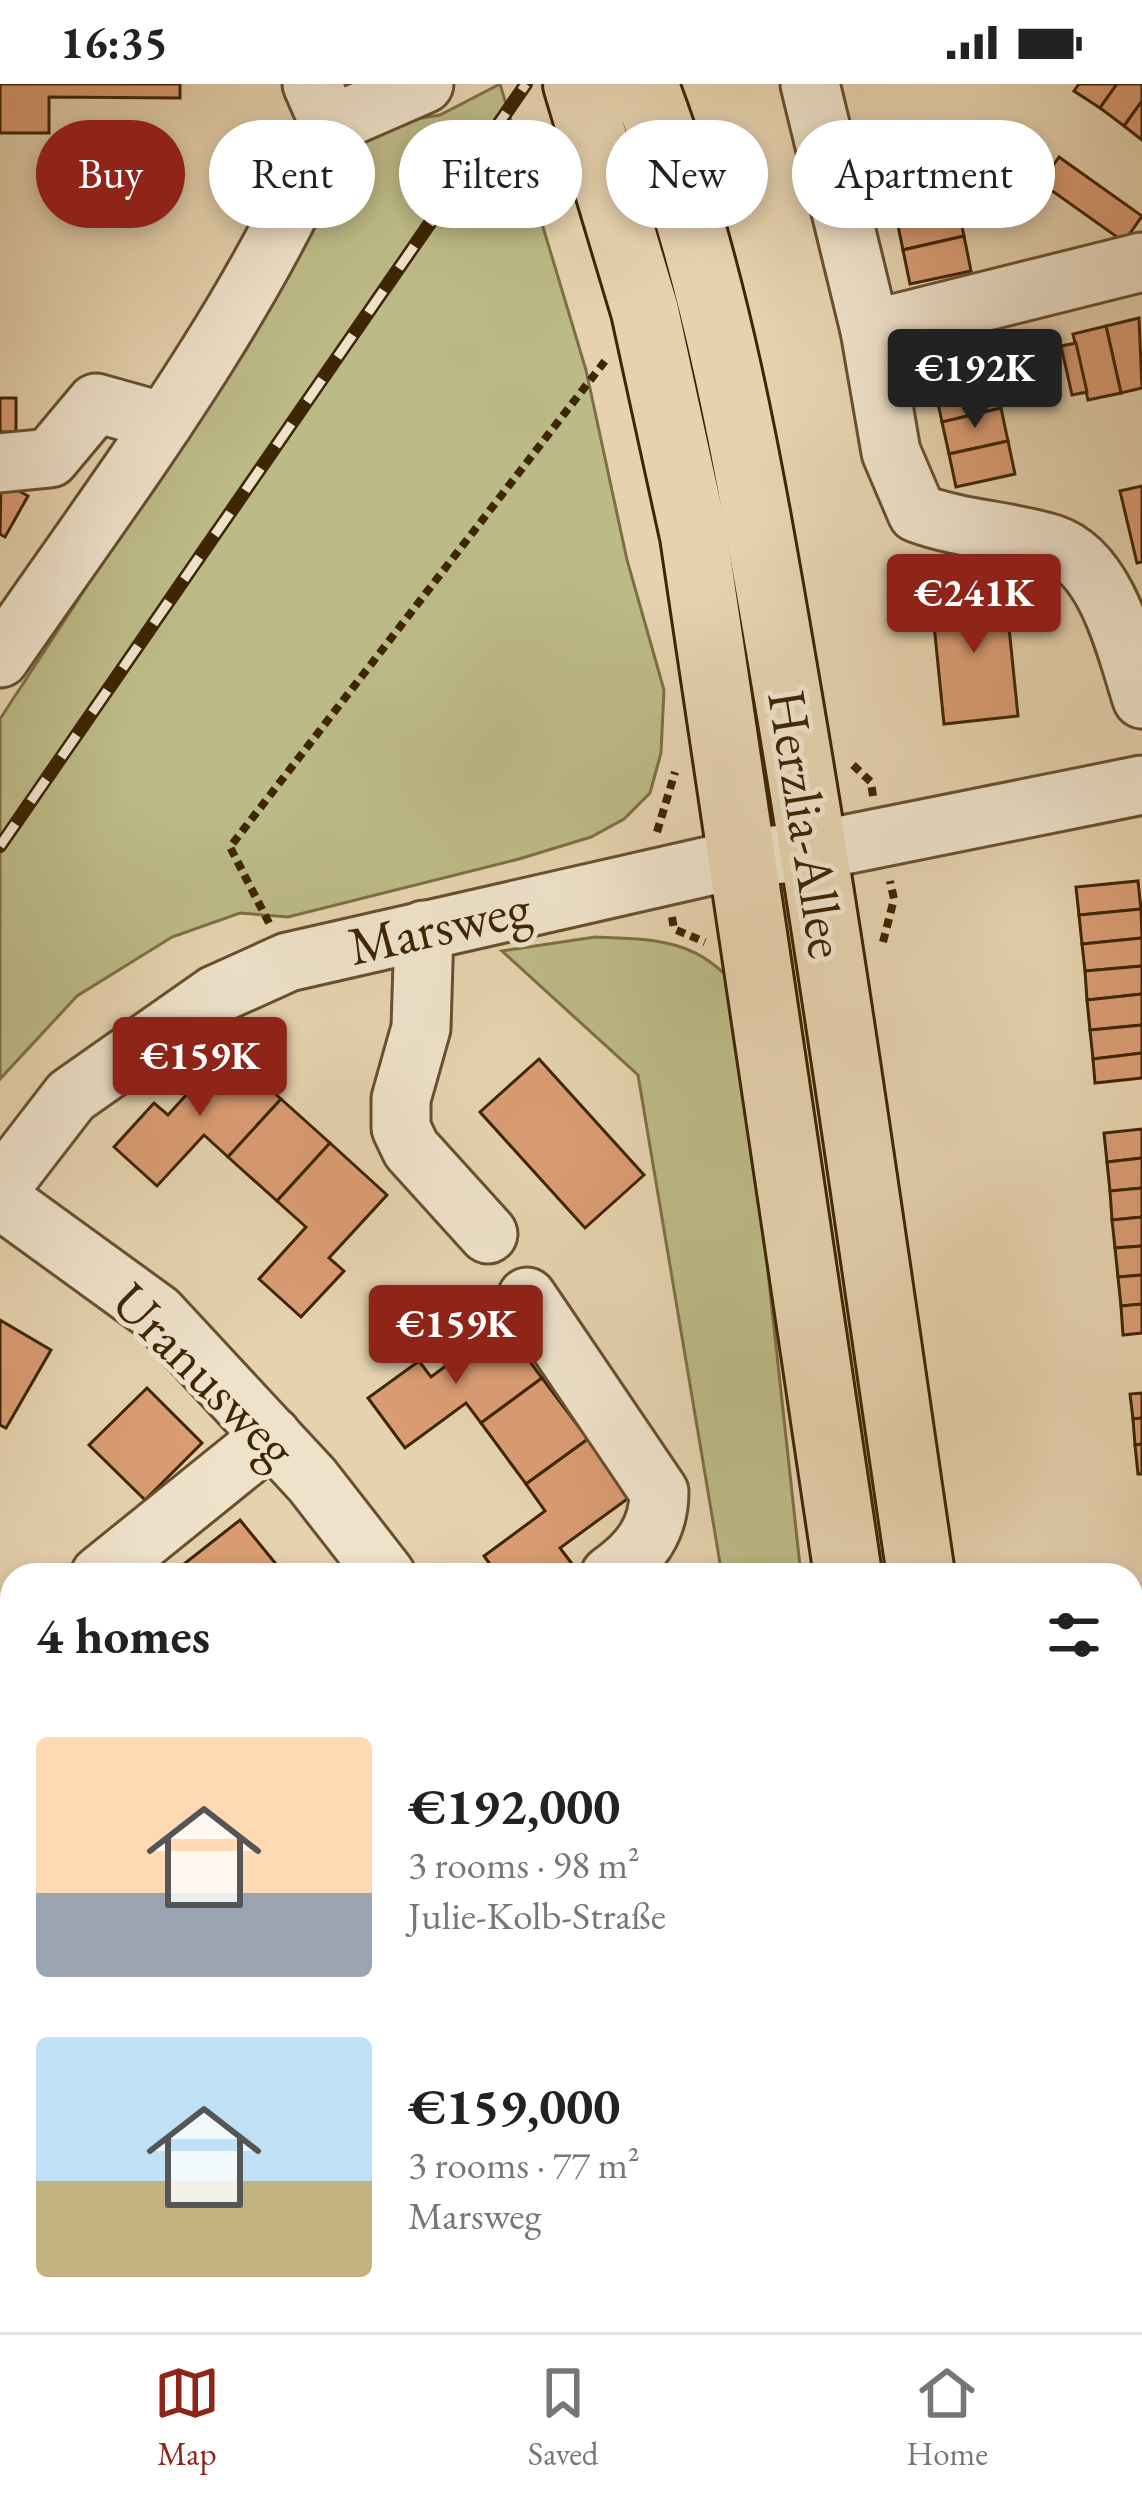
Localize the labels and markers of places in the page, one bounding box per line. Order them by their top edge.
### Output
pin: €192K [891,329,1059,431]
pin: €241K [890,554,1058,656]
pin: €159K [116,1017,284,1119]
pin: €159K [372,1285,540,1387]

